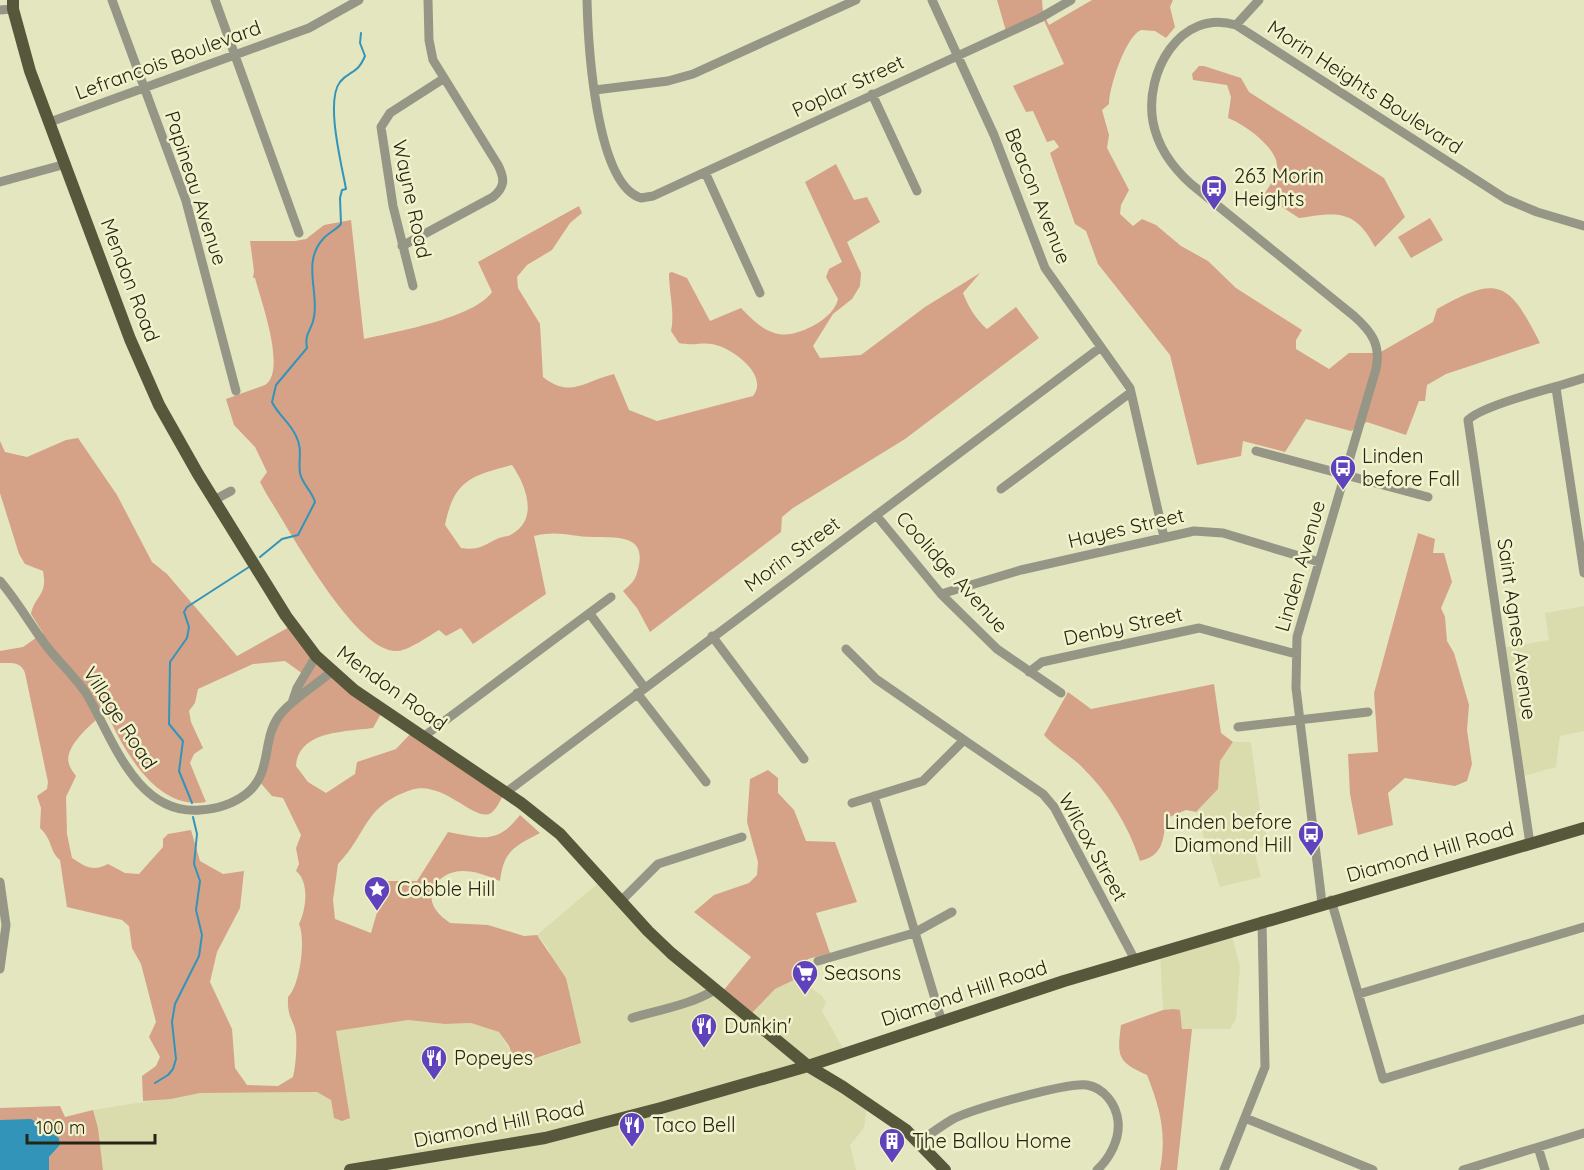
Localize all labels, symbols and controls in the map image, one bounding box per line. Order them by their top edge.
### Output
street label: Lefrancois Boulevard [71,14,264,105]
street label: Morin Heights Boulevard [1263,14,1468,159]
street label: Poplar Street [788,49,908,122]
street label: Papineau Avenue [160,108,233,268]
street label: Beacon Avenue [1000,124,1077,267]
street label: Wayne Road [388,137,437,260]
place label: 263 Morin Heights [1234,163,1324,211]
bus stop icon: 263 Morin Heights [1199,173,1229,211]
street label: Mendon Road [95,215,165,345]
place label: Linden before Fall [1362,443,1460,491]
bus stop icon: Linden before Fall [1328,453,1358,491]
street label: Linden Avenue [1269,497,1330,634]
street label: Hayes Street [1065,502,1187,553]
street label: Coolidge Avenue [891,506,1014,638]
street label: Morin Street [739,510,845,597]
street label: Saint Agnes Avenue [1492,537,1543,721]
street label: Denby Street [1061,601,1185,650]
street label: Mendon Road [332,639,452,736]
street label: Village Road [78,662,163,774]
street label: Wilcox Street [1053,788,1134,905]
place label: Linden before Diamond Hill [1165,809,1292,857]
street label: Diamond Hill Road [1343,816,1517,887]
bus stop icon: Linden before Diamond Hill [1296,819,1326,857]
place icon: Cobble Hill [362,874,392,912]
place label: Cobble Hill [397,876,495,901]
street label: Diamond Hill Road [878,954,1050,1031]
supermarket icon: Seasons [790,958,820,996]
place label: Seasons [824,960,901,985]
restaurant icon: Dunkin' [689,1011,719,1049]
place label: Dunkin' [724,1013,792,1038]
restaurant icon: Popeyes [419,1043,449,1081]
place label: Popeyes [454,1045,533,1070]
street label: Diamond Hill Road [412,1095,586,1152]
scale bar [27,1107,154,1145]
restaurant icon: Taco Bell [617,1110,647,1148]
place label: Taco Bell [652,1112,736,1137]
text: 100 m [36,1116,85,1139]
building icon: The Ballou Home [877,1126,907,1164]
place label: The Ballou Home [912,1128,1071,1153]

